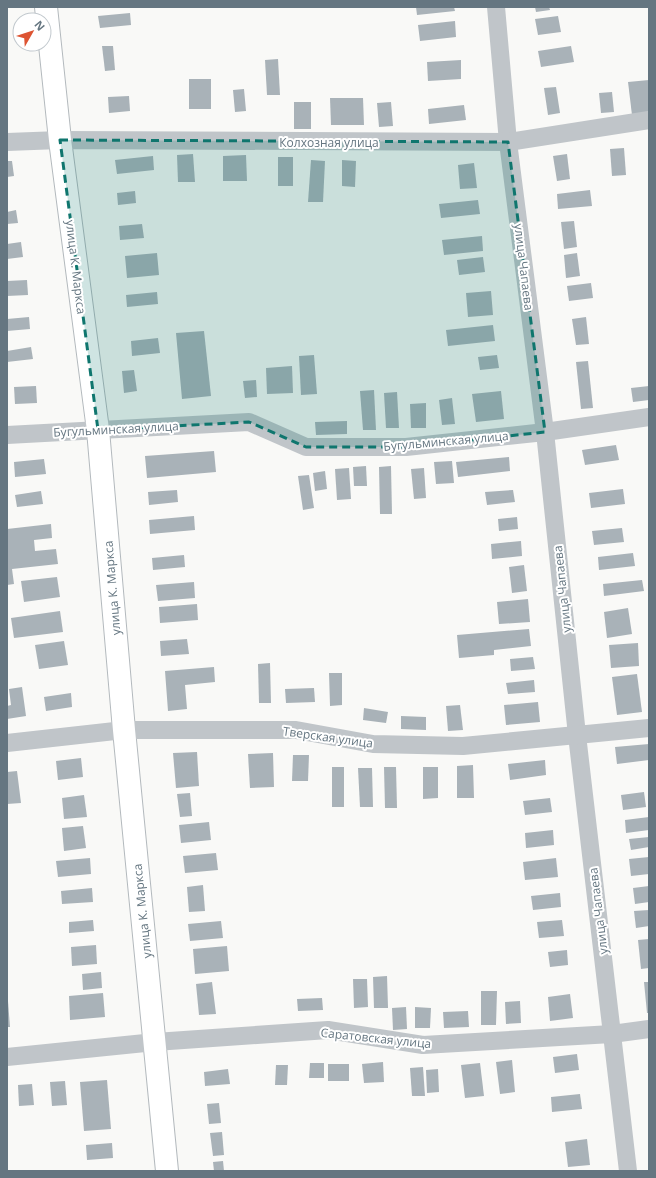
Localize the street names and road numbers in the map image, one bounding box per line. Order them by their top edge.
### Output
street label: Колхозная улица [279,134,379,151]
street label: улица К. Маркса [62,219,90,315]
street label: улица Чапаева [510,223,538,311]
street label: Бугульминская улица [53,417,179,441]
street label: Бугульминская улица [383,427,509,455]
street label: улица К. Маркса [99,540,125,636]
street label: улица Чапаева [549,545,575,633]
street label: Тверская улица [282,722,374,752]
street label: улица К. Маркса [129,863,155,959]
street label: улица Чапаева [584,867,612,955]
street label: Саратовская улица [320,1024,432,1052]

